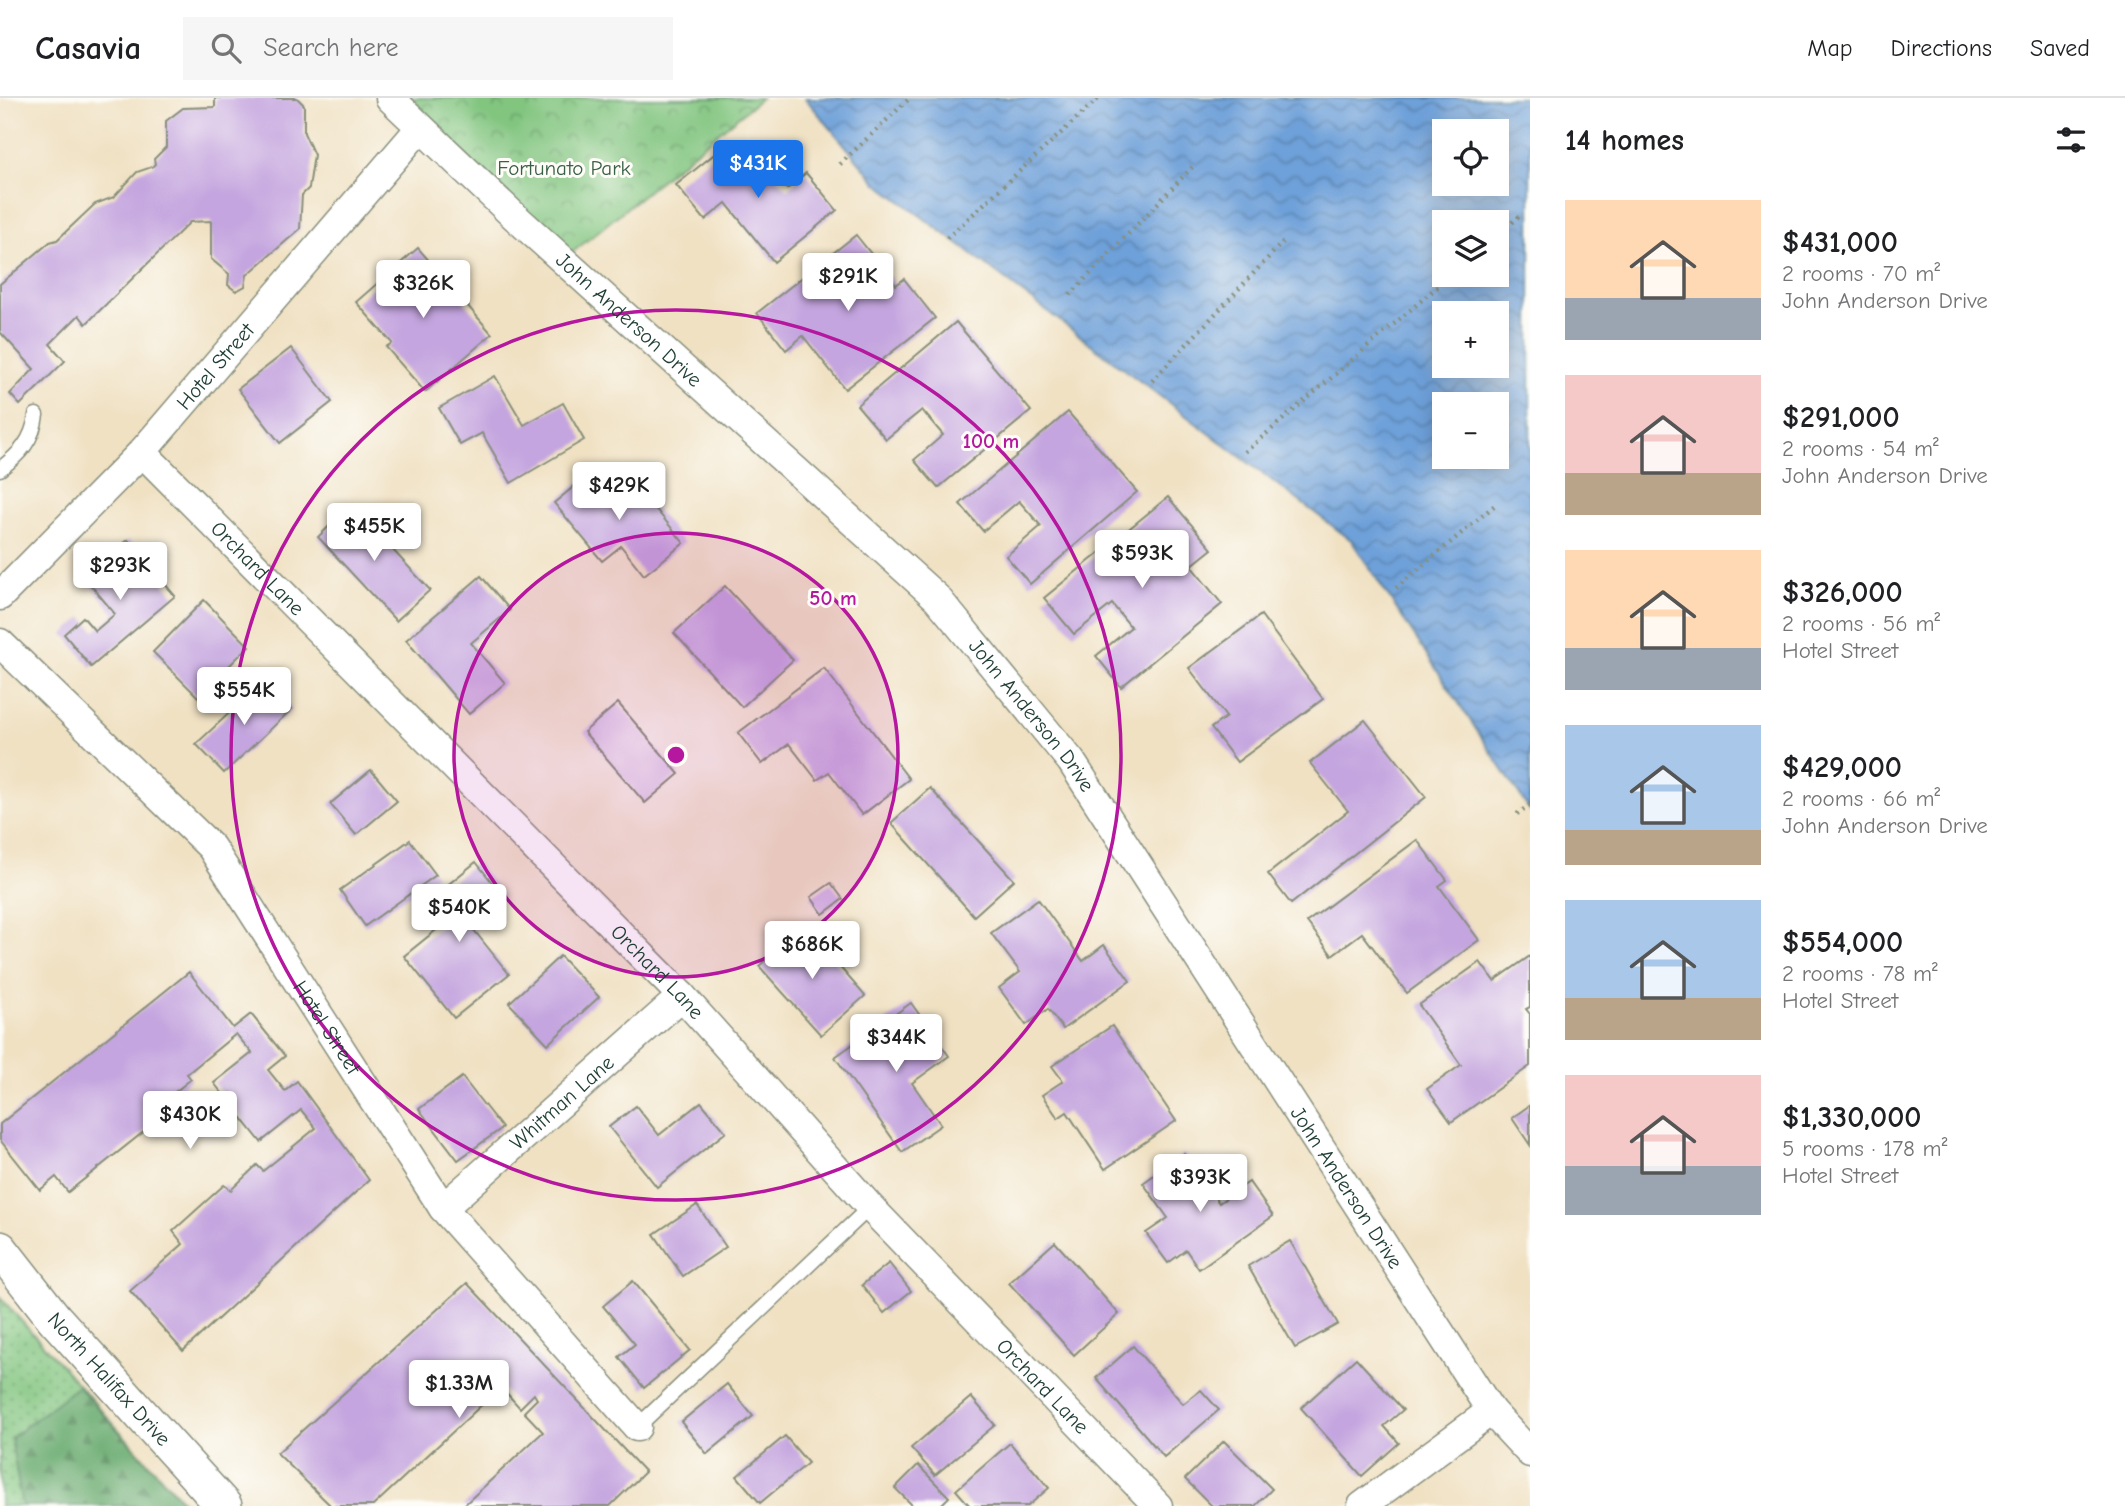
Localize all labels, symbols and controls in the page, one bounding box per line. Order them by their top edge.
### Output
search box [183,17,673,80]
text: Casavia [35,29,141,67]
icon: search [207,29,245,67]
text: Search here [263,33,399,63]
text: Map [1807,34,1853,62]
text: Directions [1891,34,1992,62]
text: Saved [2030,34,2090,62]
map controls [1432,119,1509,469]
button: locate [1432,119,1509,196]
icon: filters [2052,121,2090,159]
text: 14 homes [1565,123,1684,158]
pin: $431K [709,140,807,200]
text: $431K [729,149,787,176]
park label: Fortunato Park [497,156,631,180]
button: layers [1432,210,1509,287]
text: $431,000 [1782,225,1898,260]
icon: home [1621,228,1705,312]
street label: John Anderson Drive [551,248,707,392]
pin: $291K [799,254,897,313]
pin: $326K [374,260,472,320]
text: 2 rooms · 70 m² [1782,260,1940,287]
text: $291K [818,262,878,289]
text: $326K [392,269,454,296]
text: John Anderson Drive [1782,287,1988,314]
button: + [1432,301,1509,378]
street label: Hotel Street [172,318,260,415]
button: − [1432,392,1509,469]
text: $291,000 [1782,400,1900,435]
icon: home [1621,403,1705,487]
text: 100 m [963,429,1019,453]
text: 2 rooms · 54 m² [1782,435,1939,462]
pin: $429K [570,462,668,522]
text: John Anderson Drive [1782,462,1988,489]
text: $429K [588,471,650,498]
pin: $455K [325,504,423,563]
text: $455K [343,512,405,539]
street label: Orchard Lane [206,516,309,620]
pin: $593K [1093,531,1191,590]
text: $593K [1111,539,1173,566]
pin: $293K [71,542,169,602]
text: $293K [89,551,151,578]
text: $326,000 [1782,575,1903,610]
icon: home [1621,578,1705,662]
text: 50 m [809,586,857,610]
text: 2 rooms · 56 m² [1782,610,1940,637]
street label: John Anderson Drive [964,634,1099,796]
text: Hotel Street [1782,637,1898,664]
pin: $554K [195,668,293,727]
text: $554K [213,676,275,703]
centre of rings [664,743,688,767]
text: $429,000 [1782,750,1902,785]
icon: home [1621,753,1705,837]
text: 2 rooms · 66 m² [1782,785,1940,812]
text: John Anderson Drive [1782,812,1988,839]
pin: $540K [410,884,508,944]
text: $540K [428,893,490,920]
street label: Orchard Lane [606,920,709,1024]
pin: $686K [763,922,861,981]
text: $554,000 [1782,925,1903,960]
icon: home [1621,928,1705,1012]
text: $686K [781,930,843,957]
text: 2 rooms · 78 m² [1782,960,1938,987]
street label: Hotel Street [288,976,366,1079]
text: Hotel Street [1782,987,1898,1014]
pin: $344K [847,1014,945,1074]
text: $344K [866,1023,926,1050]
street label: Whitman Lane [505,1050,619,1155]
pin: $430K [141,1091,239,1151]
text: $430K [159,1100,221,1127]
text: $1,330,000 [1782,1100,1922,1135]
street label: John Anderson Drive [1285,1102,1408,1273]
icon: home [1621,1103,1705,1187]
text: 5 rooms · 178 m² [1782,1135,1947,1162]
pin: $393K [1151,1154,1249,1214]
text: Hotel Street [1782,1162,1898,1189]
text: $393K [1169,1163,1231,1190]
street label: North Halifax Drive [43,1307,176,1451]
street label: Orchard Lane [992,1334,1094,1439]
pin: $1.33M [402,1360,516,1420]
text: $1.33M [425,1369,493,1396]

